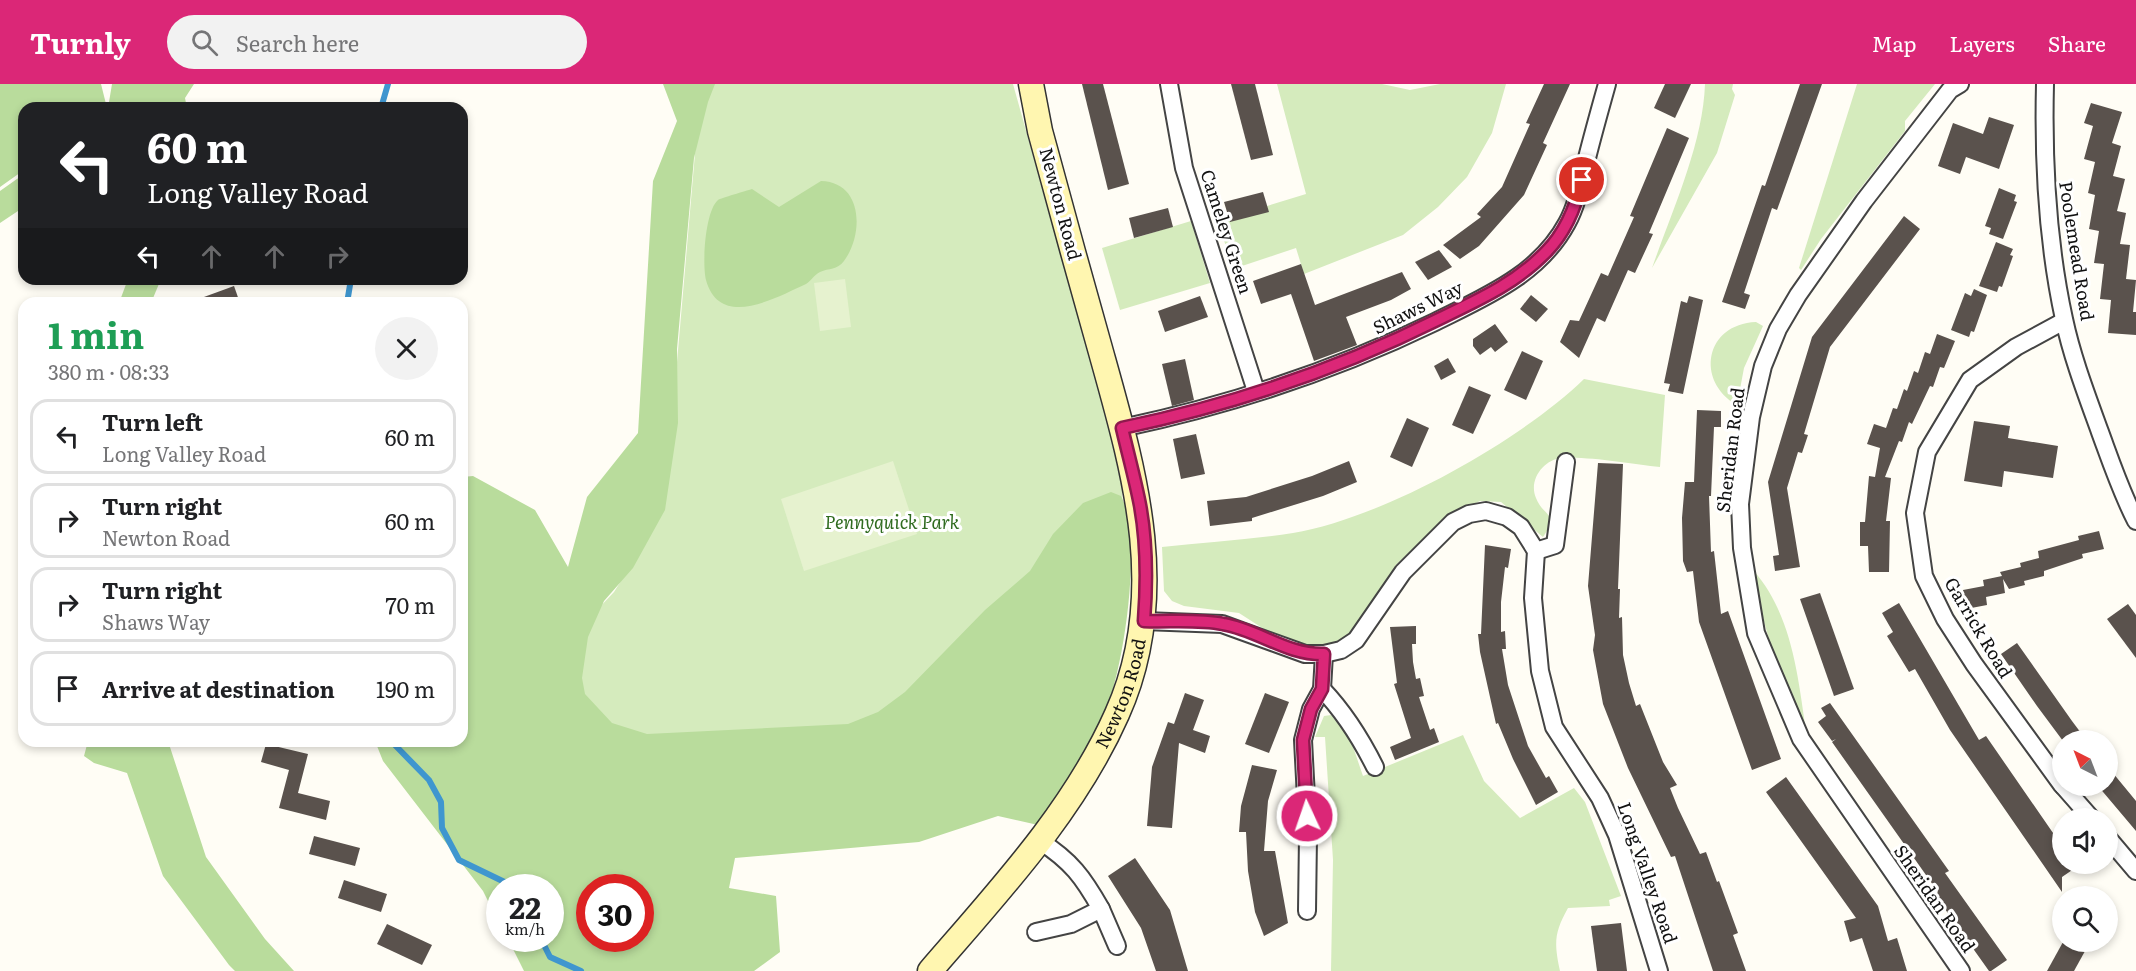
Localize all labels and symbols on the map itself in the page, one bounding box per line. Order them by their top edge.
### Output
street label: Newton Road [1033,144,1089,263]
pin [1556,154,1607,205]
street label: Cameley Green [1195,166,1260,297]
street label: Poolemead Road [2053,179,2102,323]
street label: Shaws Way [1368,273,1468,340]
street label: Sheridan Road [1708,386,1751,514]
park label: Pennyquick Park [825,508,960,535]
street label: Garrick Road [1939,572,2020,683]
street label: Newton Road [1088,636,1152,753]
north arrow [2052,730,2118,796]
position arrow [1275,784,1339,848]
street label: Long Valley Road [1612,798,1685,947]
street label: Sheridan Road [1888,839,1982,957]
speed limit sign: 30 [576,874,654,952]

